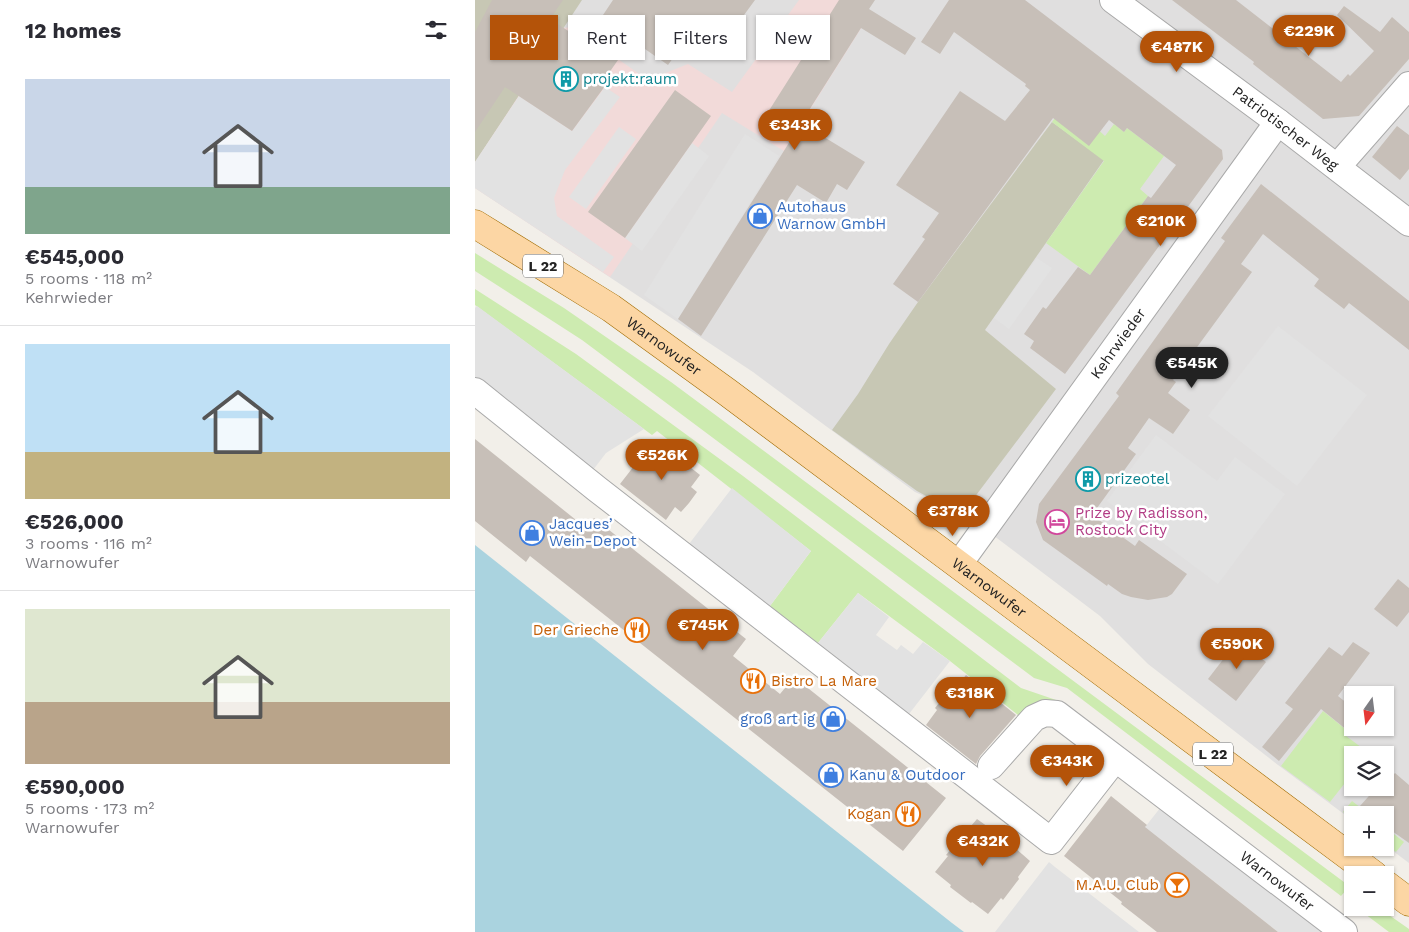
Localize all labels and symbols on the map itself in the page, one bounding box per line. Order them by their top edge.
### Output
pin: €229K [1274,15,1344,57]
pin: €487K [1142,30,1212,73]
building icon: projekt:raum [553,66,579,92]
place label: projekt:raum [583,70,677,88]
street label: Patriotischer Weg [1229,82,1342,174]
pin: €343K [760,108,830,151]
place label: Autohaus Warnow GmbH [777,198,886,233]
shop icon: Autohaus Warnow GmbH [747,203,773,229]
pin: €210K [1126,204,1196,247]
road number: L 22 [523,255,563,278]
street label: Kehrwieder [1087,305,1150,382]
street label: Warnowufer [623,313,705,380]
pin: €545K [1157,346,1227,389]
pin: €526K [627,438,697,481]
building icon: prizeotel [1075,466,1101,492]
place label: prizeotel [1105,470,1170,488]
pin: €378K [918,494,988,537]
place label: Prize by Radisson, Rostock City [1075,504,1208,539]
hotel icon: Prize by Radisson, Rostock City [1044,509,1070,535]
place label: Jacques’ Wein-Depot [549,515,637,550]
shop icon: Jacques’ Wein-Depot [519,520,545,546]
street label: Warnowufer [948,554,1030,621]
pin: €745K [668,608,738,651]
restaurant icon: Der Grieche [624,617,650,643]
place label: Der Grieche [533,621,619,639]
pin: €590K [1202,628,1272,670]
restaurant icon: Bistro La Mare [740,668,766,694]
place label: Bistro La Mare [771,672,877,690]
pin: €318K [935,676,1005,719]
north arrow [1344,686,1394,736]
shop icon: groß art ig [820,706,846,732]
place label: groß art ig [740,710,815,728]
road number: L 22 [1193,742,1233,766]
pin: €343K [1032,744,1102,787]
shop icon: Kanu & Outdoor [818,762,844,788]
place label: Kanu & Outdoor [849,766,966,784]
restaurant icon: Kogan [895,801,921,827]
place label: Kogan [847,805,891,823]
pin: €432K [948,824,1018,867]
street label: Warnowufer [1236,847,1318,915]
bar icon: M.A.U. Club [1164,872,1190,898]
place label: M.A.U. Club [1075,876,1159,894]

